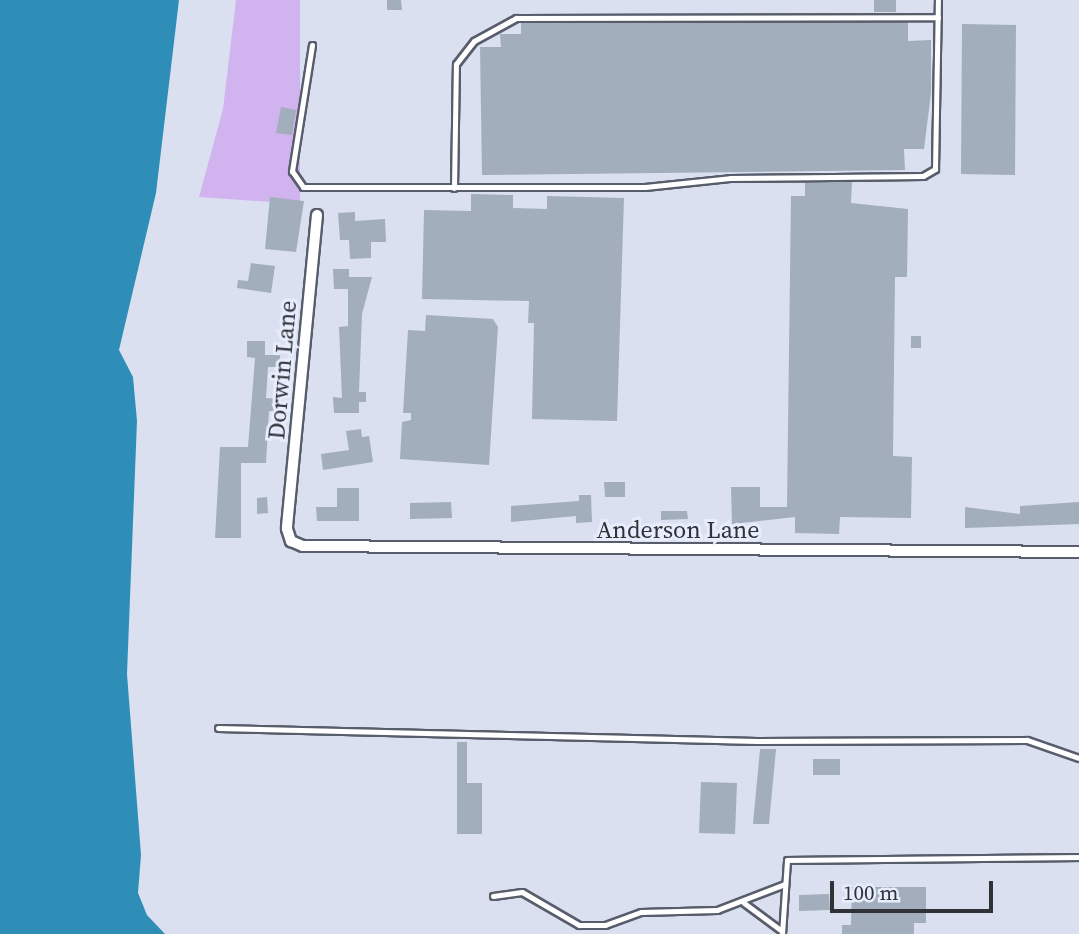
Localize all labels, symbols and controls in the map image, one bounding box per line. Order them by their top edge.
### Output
street label: Dorwin Lane [262,299,302,441]
street label: Anderson Lane [596,516,760,544]
scale bar [834,867,997,911]
text: 100 m [843,878,898,907]

